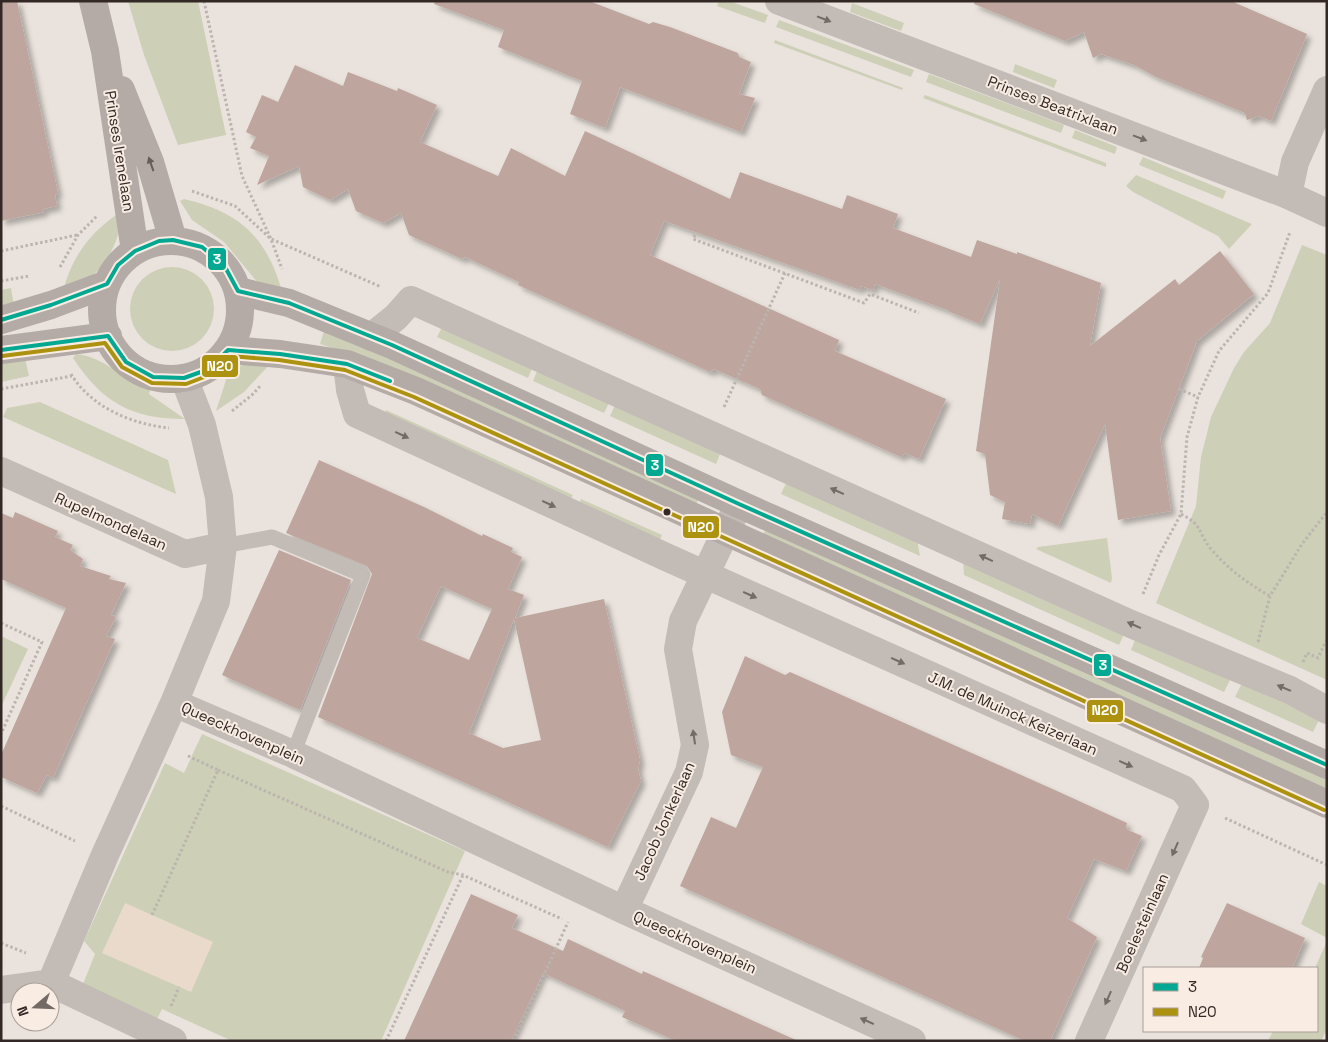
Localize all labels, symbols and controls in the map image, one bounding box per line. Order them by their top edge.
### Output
one-way arrow [817,15,832,23]
street label: Prinses Beatrixlaan [985,71,1121,139]
street label: Prinses Irenelaan [101,89,139,213]
one-way arrow [1133,135,1147,143]
one-way arrow [146,157,154,172]
line badge: 3 [207,247,227,271]
text: 3 [213,250,221,268]
line badge: N20 [201,354,239,378]
text: N20 [207,357,233,375]
one-way arrow [395,431,409,439]
line badge: 3 [645,453,664,477]
text: 3 [651,456,659,474]
one-way arrow [830,487,844,495]
street label: Rupelmondelaan [52,488,170,554]
one-way arrow [542,500,556,508]
unlabelled marker [662,507,672,517]
line badge: N20 [682,515,720,539]
text: N20 [688,518,714,536]
one-way arrow [979,554,993,562]
one-way arrow [743,591,757,599]
one-way arrow [1127,620,1141,628]
line badge: 3 [1093,653,1112,677]
text: 3 [1099,656,1107,674]
one-way arrow [891,658,905,666]
street label: J.M. de Muinck Keizerlaan [925,667,1101,759]
one-way arrow [1277,683,1291,691]
street label: Queeckhovenplein [178,697,308,769]
line badge: N20 [1086,699,1124,723]
text: N20 [1092,701,1118,719]
one-way arrow [689,728,697,744]
street label: Jacob Jonkerlaan [629,759,699,883]
one-way arrow [1119,760,1133,768]
one-way arrow [1170,842,1178,856]
street label: Boelesteinlaan [1112,870,1172,976]
street label: Queeckhovenplein [630,906,760,978]
legend [1143,967,1318,1032]
text: 3 [1188,977,1197,996]
north arrow [10,982,60,1032]
one-way arrow [1104,991,1112,1005]
text: N20 [1188,1002,1217,1021]
text: N [13,1004,33,1019]
one-way arrow [860,1016,874,1024]

